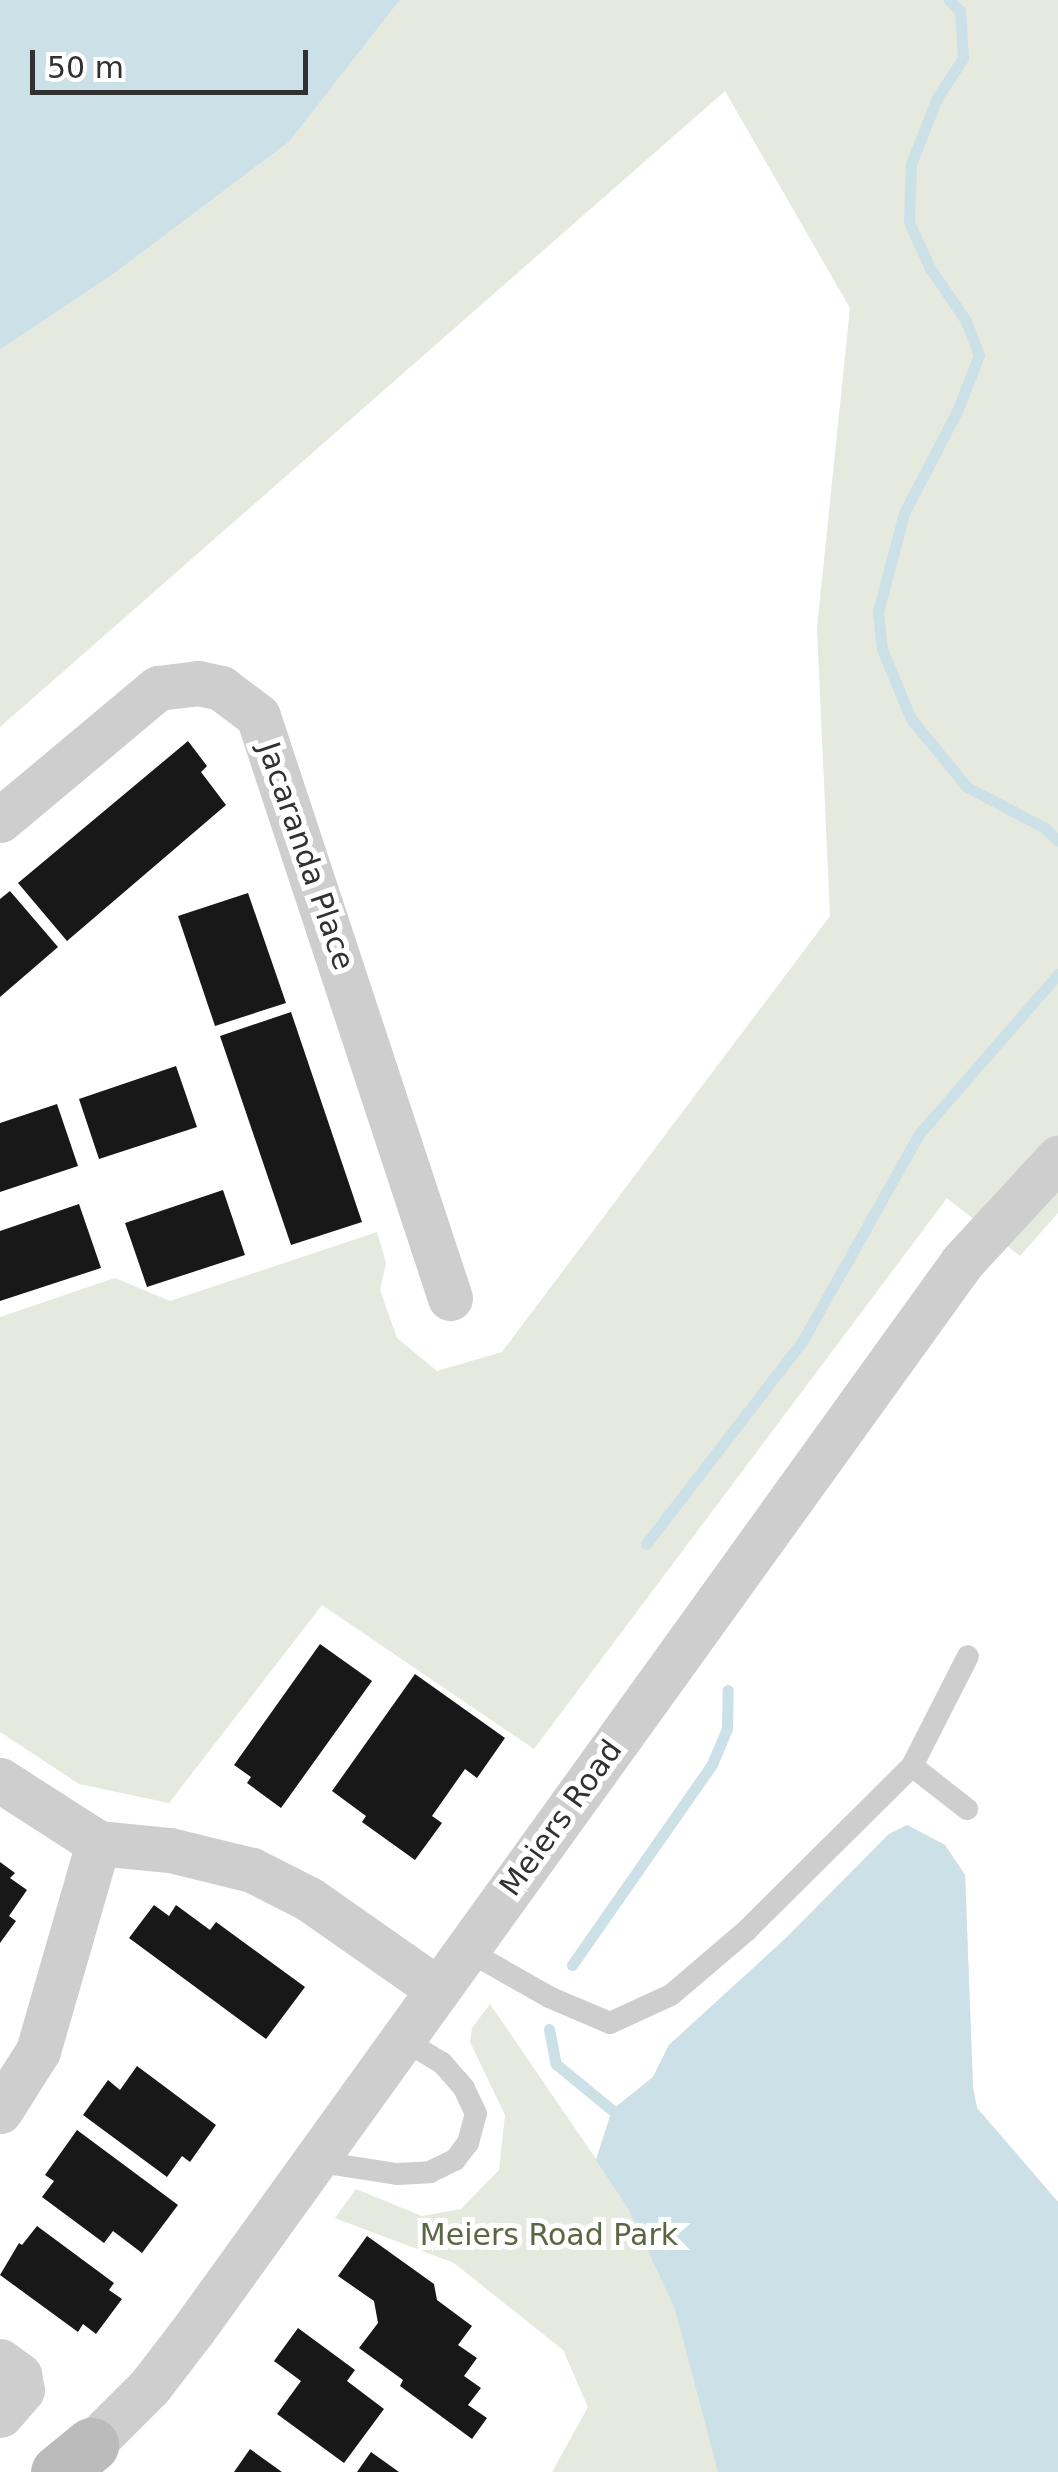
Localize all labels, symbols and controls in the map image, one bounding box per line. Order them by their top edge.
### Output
scale bar [35,30,312,92]
text: 50 m [47,50,124,85]
street label: Jacaranda Place [250,737,362,975]
street label: Meiers Road [492,1733,630,1903]
park label: Meiers Road Park [420,2217,678,2253]

